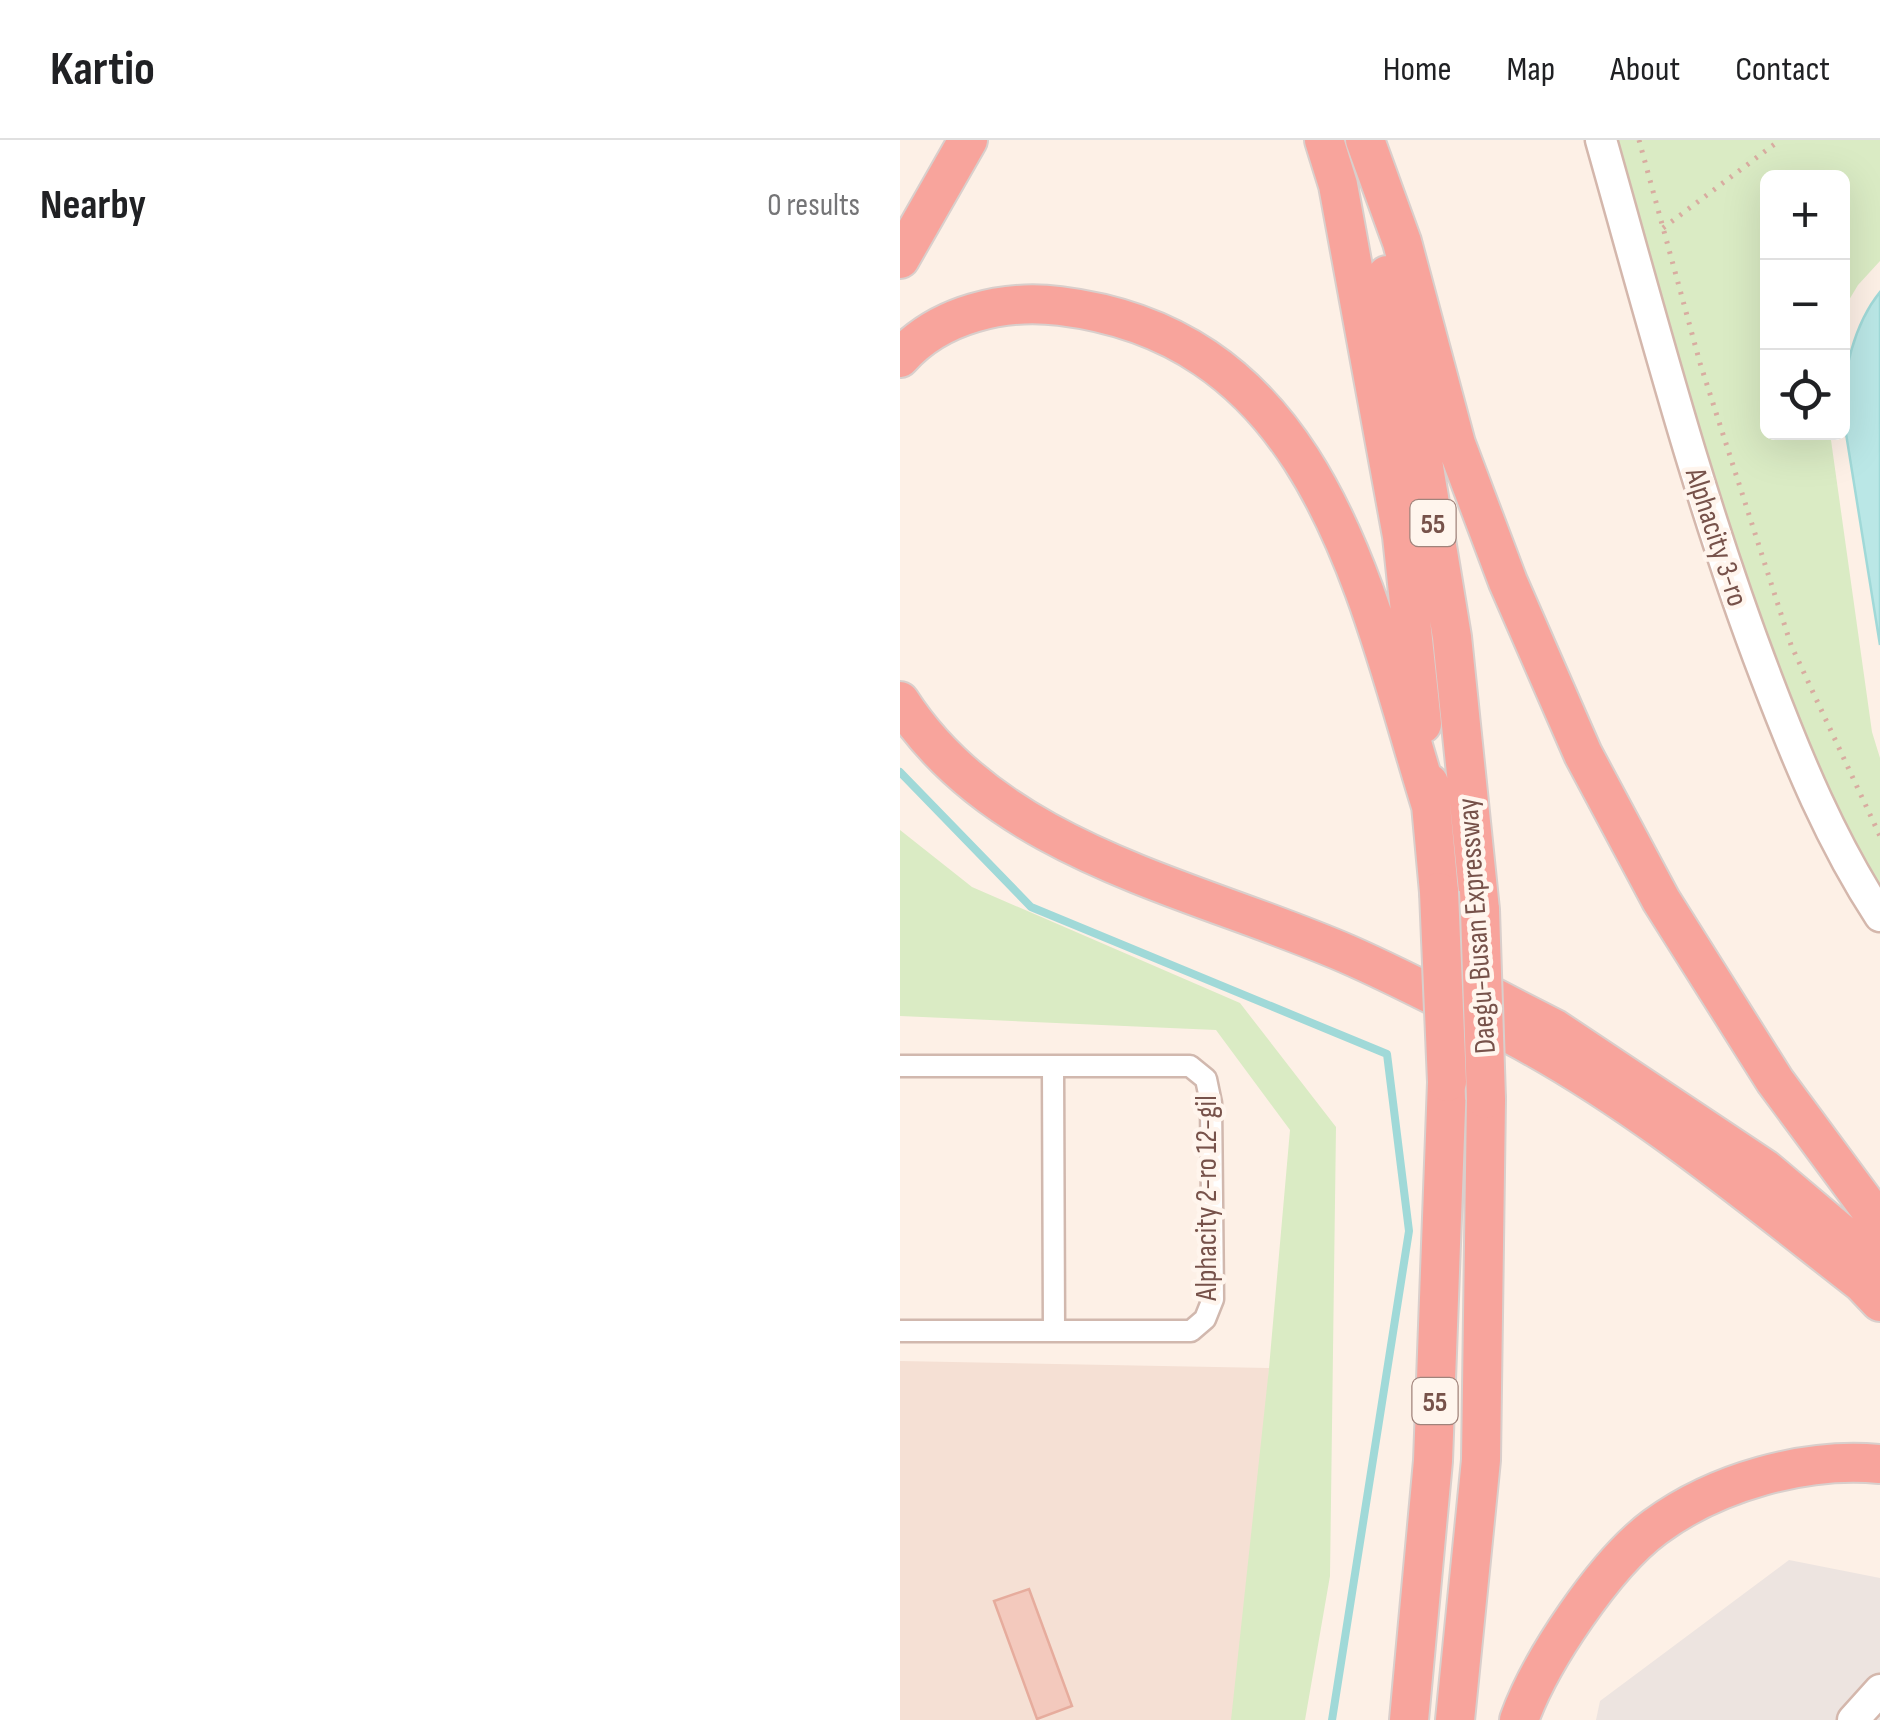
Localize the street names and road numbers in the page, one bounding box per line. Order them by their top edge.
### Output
street label: Alphacity 3-ro [1677,463,1755,611]
road number: 55 [1410,500,1456,546]
street label: Daegu-Busan Expressway [1450,796,1504,1055]
street label: Alphacity 2-ro 12-gil [1189,1095,1225,1302]
road number: 55 [1412,1378,1458,1424]

